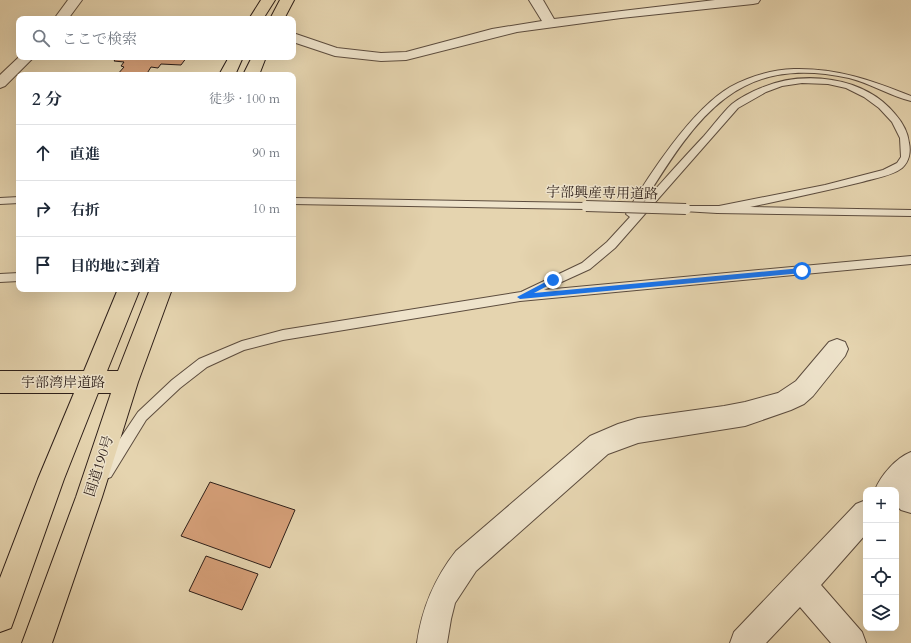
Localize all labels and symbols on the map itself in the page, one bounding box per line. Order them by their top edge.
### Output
street label: 宇部興産専用道路 [546,183,658,203]
route start [793,262,811,280]
route end [544,271,562,289]
street label: 宇部湾岸道路 [21,373,105,392]
street label: 国道190号 [80,433,118,499]

